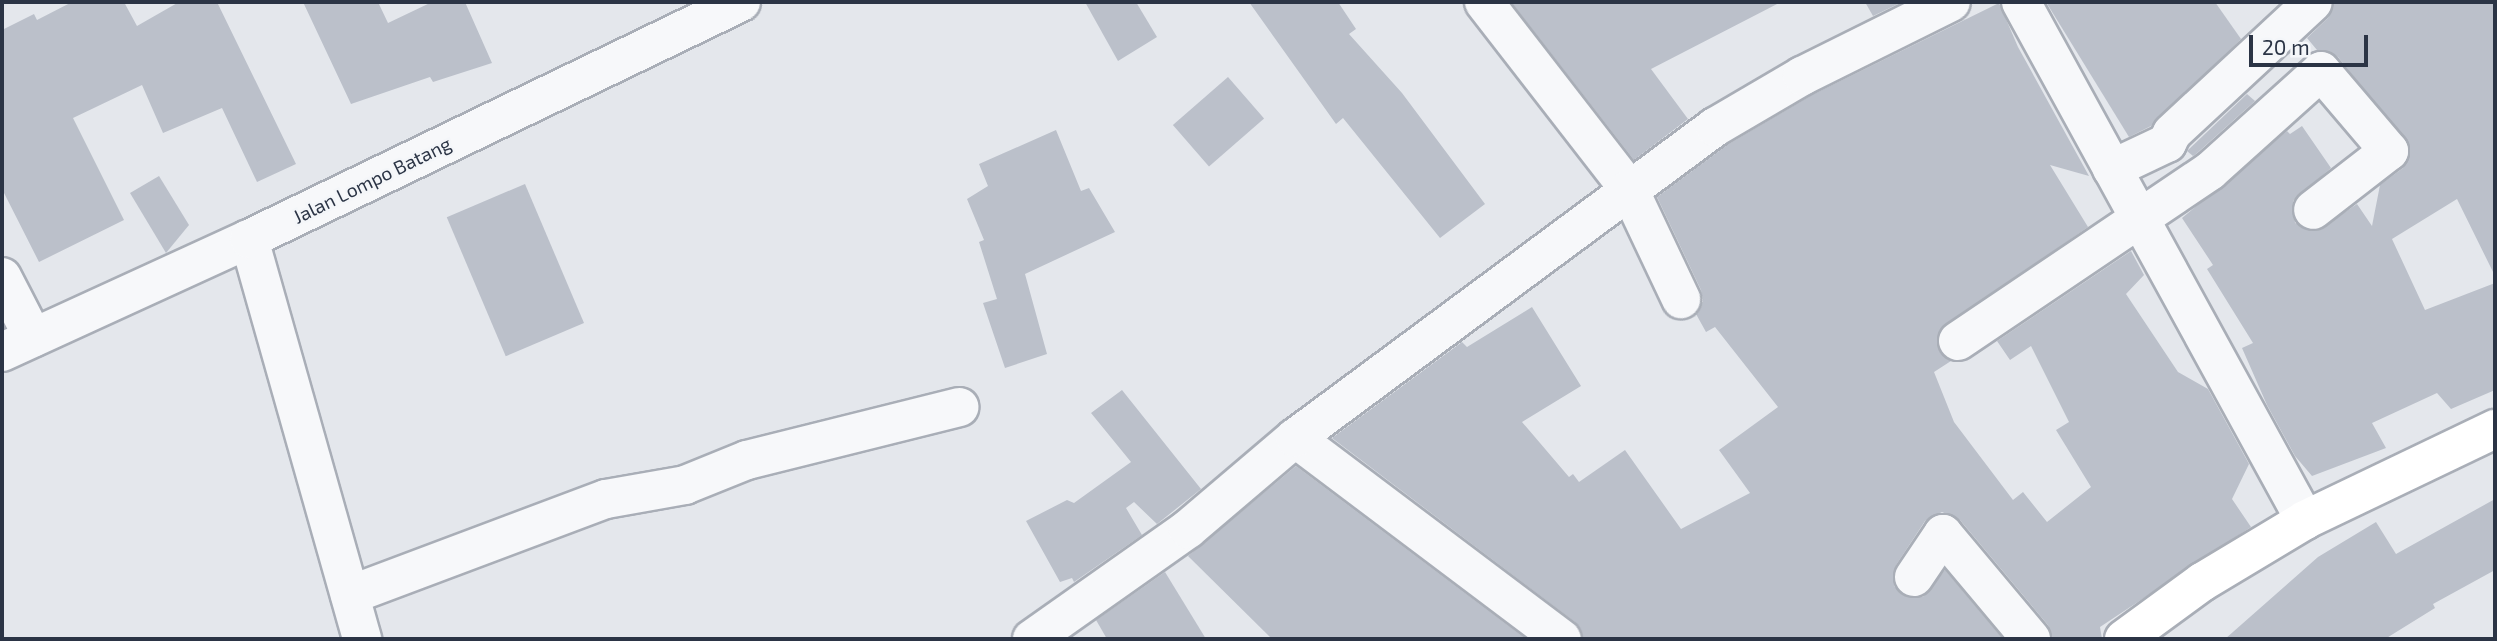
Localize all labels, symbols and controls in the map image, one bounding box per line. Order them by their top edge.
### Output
scale bar [2252,21,2371,65]
text: 20 m [2262,34,2310,59]
street label: Jalan Lompo Batang [289,132,455,228]

